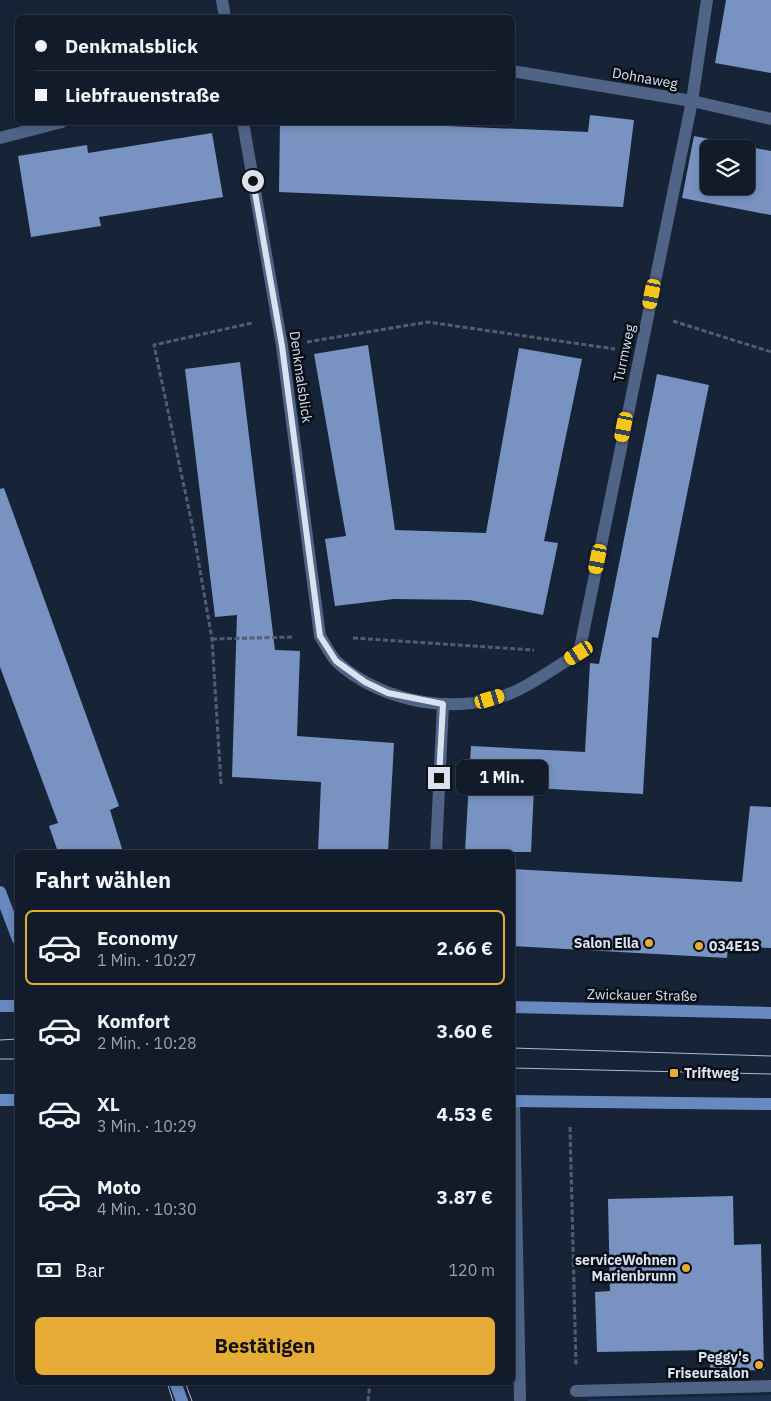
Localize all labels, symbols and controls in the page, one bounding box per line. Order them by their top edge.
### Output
text: Denkmalsblick [65,34,198,58]
street label: Dohnaweg [611,63,680,93]
text: Liebfrauenstraße [65,83,220,107]
map controls [700,140,755,195]
button: layers [700,140,755,195]
route start [242,170,264,192]
car [641,278,662,310]
street label: Turmweg [609,322,639,383]
street label: Denkmalsblick [286,330,316,425]
car [613,411,634,443]
car [587,543,608,575]
car [562,639,595,667]
car [473,687,506,711]
callout: 1 Min. [456,760,549,796]
route end [428,767,450,789]
text: 1 Min. [479,767,525,787]
text: Fahrt wählen [35,865,171,894]
icon: car [37,925,82,970]
text: Economy [97,926,178,950]
place label: Salon Ella [574,934,639,952]
text: 2.66 € [437,936,493,960]
marker: Salon Ella [643,937,655,949]
place label: 034E1S [709,937,760,955]
marker: 034E1S [693,940,705,952]
text: 1 Min. · 10:27 [97,950,197,970]
street label: Zwickauer Straße [587,985,698,1005]
icon: car [37,1008,82,1053]
text: Komfort [97,1009,170,1033]
text: 3.60 € [437,1019,493,1043]
text: 2 Min. · 10:28 [97,1033,197,1053]
place label: Triftweg [684,1064,739,1082]
marker: Triftweg [668,1067,680,1079]
icon: car [37,1091,82,1136]
text: XL [97,1092,120,1116]
text: 4.53 € [437,1102,493,1126]
text: 3 Min. · 10:29 [97,1116,197,1136]
icon: car [37,1174,82,1219]
text: Moto [97,1175,141,1199]
text: 3.87 € [437,1185,493,1209]
text: 4 Min. · 10:30 [97,1199,197,1219]
place label: serviceWohnen Marienbrunn [575,1251,676,1285]
icon: cash [35,1256,63,1284]
text: Bar [75,1258,105,1282]
text: 120 m [448,1260,495,1280]
marker: serviceWohnen Marienbrunn [680,1262,692,1274]
button: Bestätigen [35,1317,495,1375]
place label: Peggy's Friseursalon [667,1348,749,1382]
marker: Peggy's Friseursalon [753,1359,765,1371]

